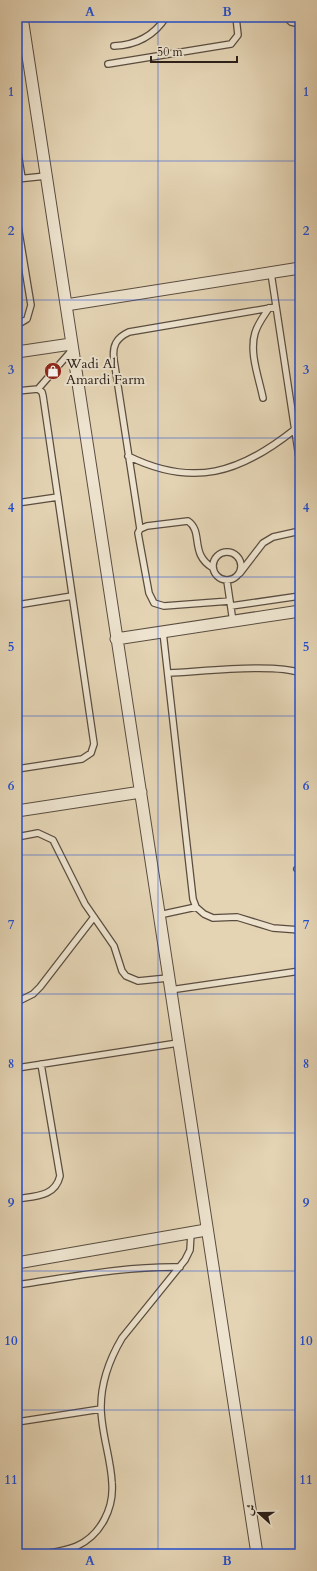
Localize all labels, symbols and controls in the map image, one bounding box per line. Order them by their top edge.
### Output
text: A [85,3,95,21]
text: B [222,3,232,21]
scale bar [151,38,237,64]
text: 50 m [157,44,184,60]
text: 1 [8,83,14,101]
text: 1 [303,83,309,101]
text: 2 [8,222,15,240]
text: 2 [303,222,310,240]
place label: Wadi Al Amardi Farm [65,354,145,389]
text: 3 [8,361,15,379]
shop icon: Wadi Al Amardi Farm [43,361,63,381]
text: 3 [303,361,310,379]
text: 4 [8,499,15,517]
text: 4 [303,499,310,517]
text: 5 [8,638,14,656]
text: 5 [303,638,309,656]
text: 6 [8,777,15,795]
text: 6 [303,777,310,795]
text: 7 [8,916,15,934]
text: 7 [303,916,310,934]
text: 8 [8,1055,14,1073]
text: 8 [303,1055,309,1073]
text: 9 [8,1194,15,1212]
text: 9 [303,1194,310,1212]
text: 10 [4,1332,18,1350]
text: 10 [299,1332,313,1350]
text: 11 [4,1471,18,1489]
text: 11 [299,1471,313,1489]
north arrow [239,1493,279,1533]
text: ش [241,1502,259,1517]
text: A [85,1552,95,1570]
text: B [222,1552,232,1570]

